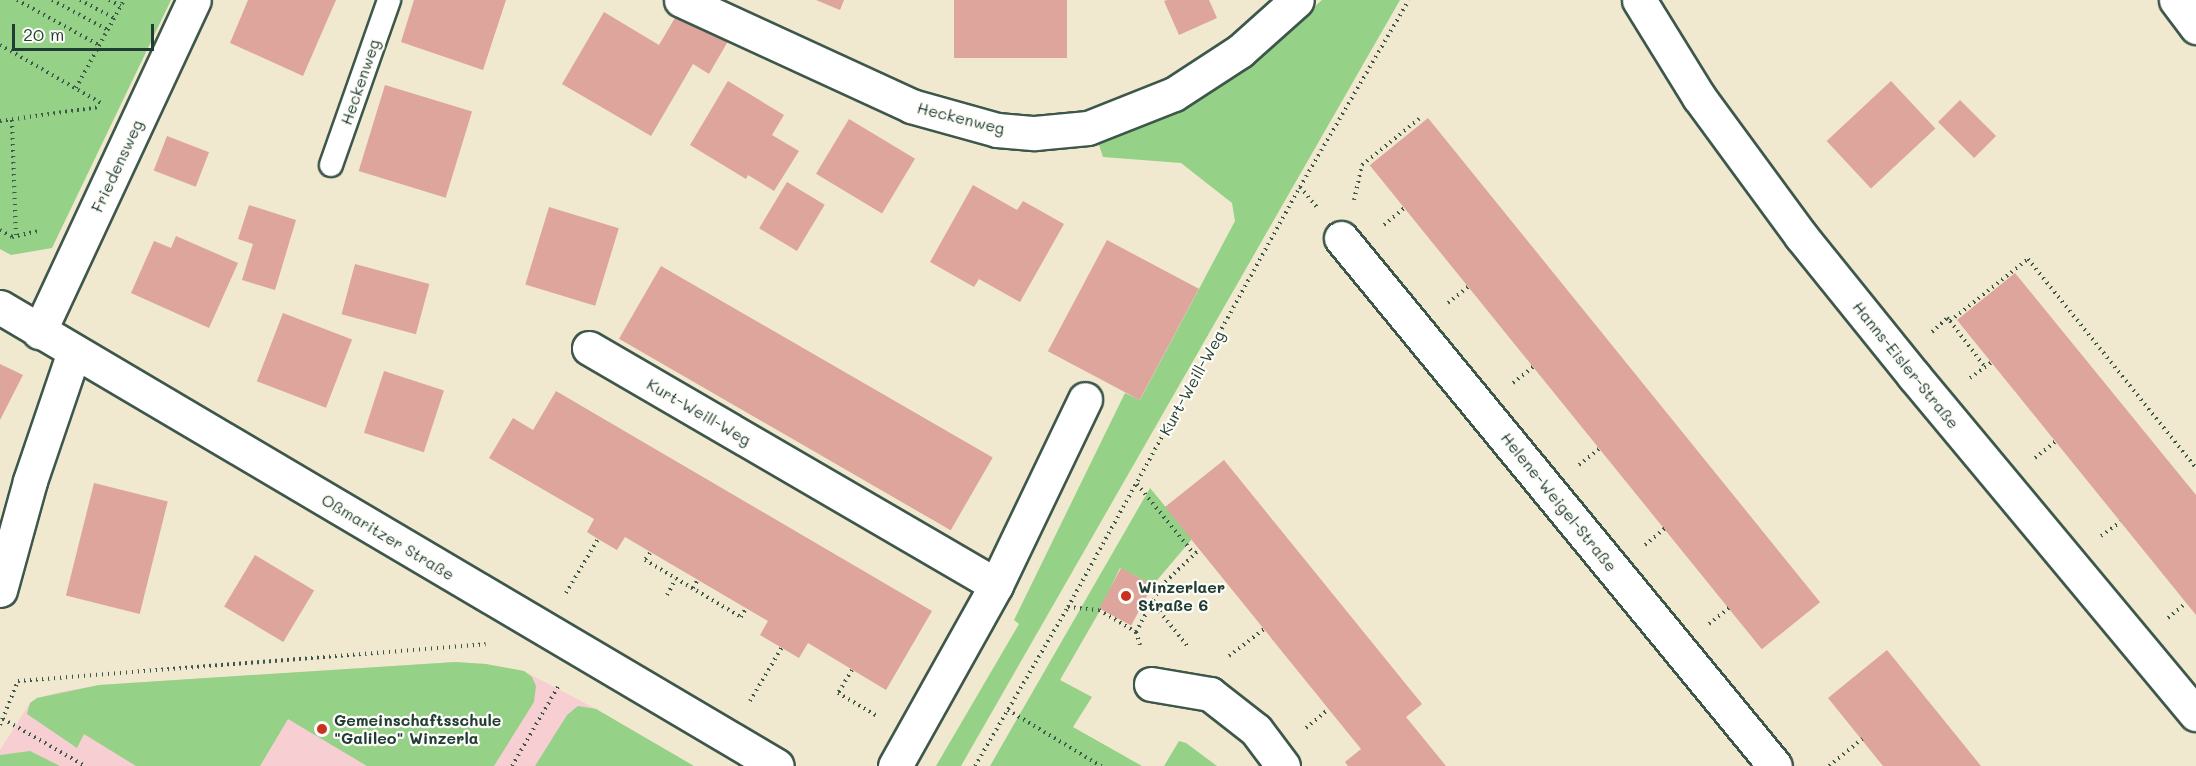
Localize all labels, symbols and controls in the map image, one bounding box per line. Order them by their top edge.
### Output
scale bar [15,12,158,50]
text: 20 m [23,22,64,46]
street label: Heckenweg [336,37,384,127]
street label: Heckenweg [915,98,1007,138]
street label: Friedensweg [87,117,147,215]
street label: Hanns-Eisler-Straße [1849,297,1963,433]
street label: Kurt-Weill-Weg [1155,327,1229,439]
street label: Kurt-Weill-Weg [643,374,755,450]
street label: Helene-Weigel-Straße [1497,428,1621,576]
street label: Oßmaritzer Straße [318,490,458,584]
place label: Winzerlaer Straße 6 [1138,577,1225,615]
marker: Winzerlaer Straße 6 [1119,589,1133,603]
place label: Gemeinschaftsschule "Galileo" Winzerla [334,710,501,748]
marker: Gemeinschaftsschule "Galileo" Winzerla [315,722,329,736]

